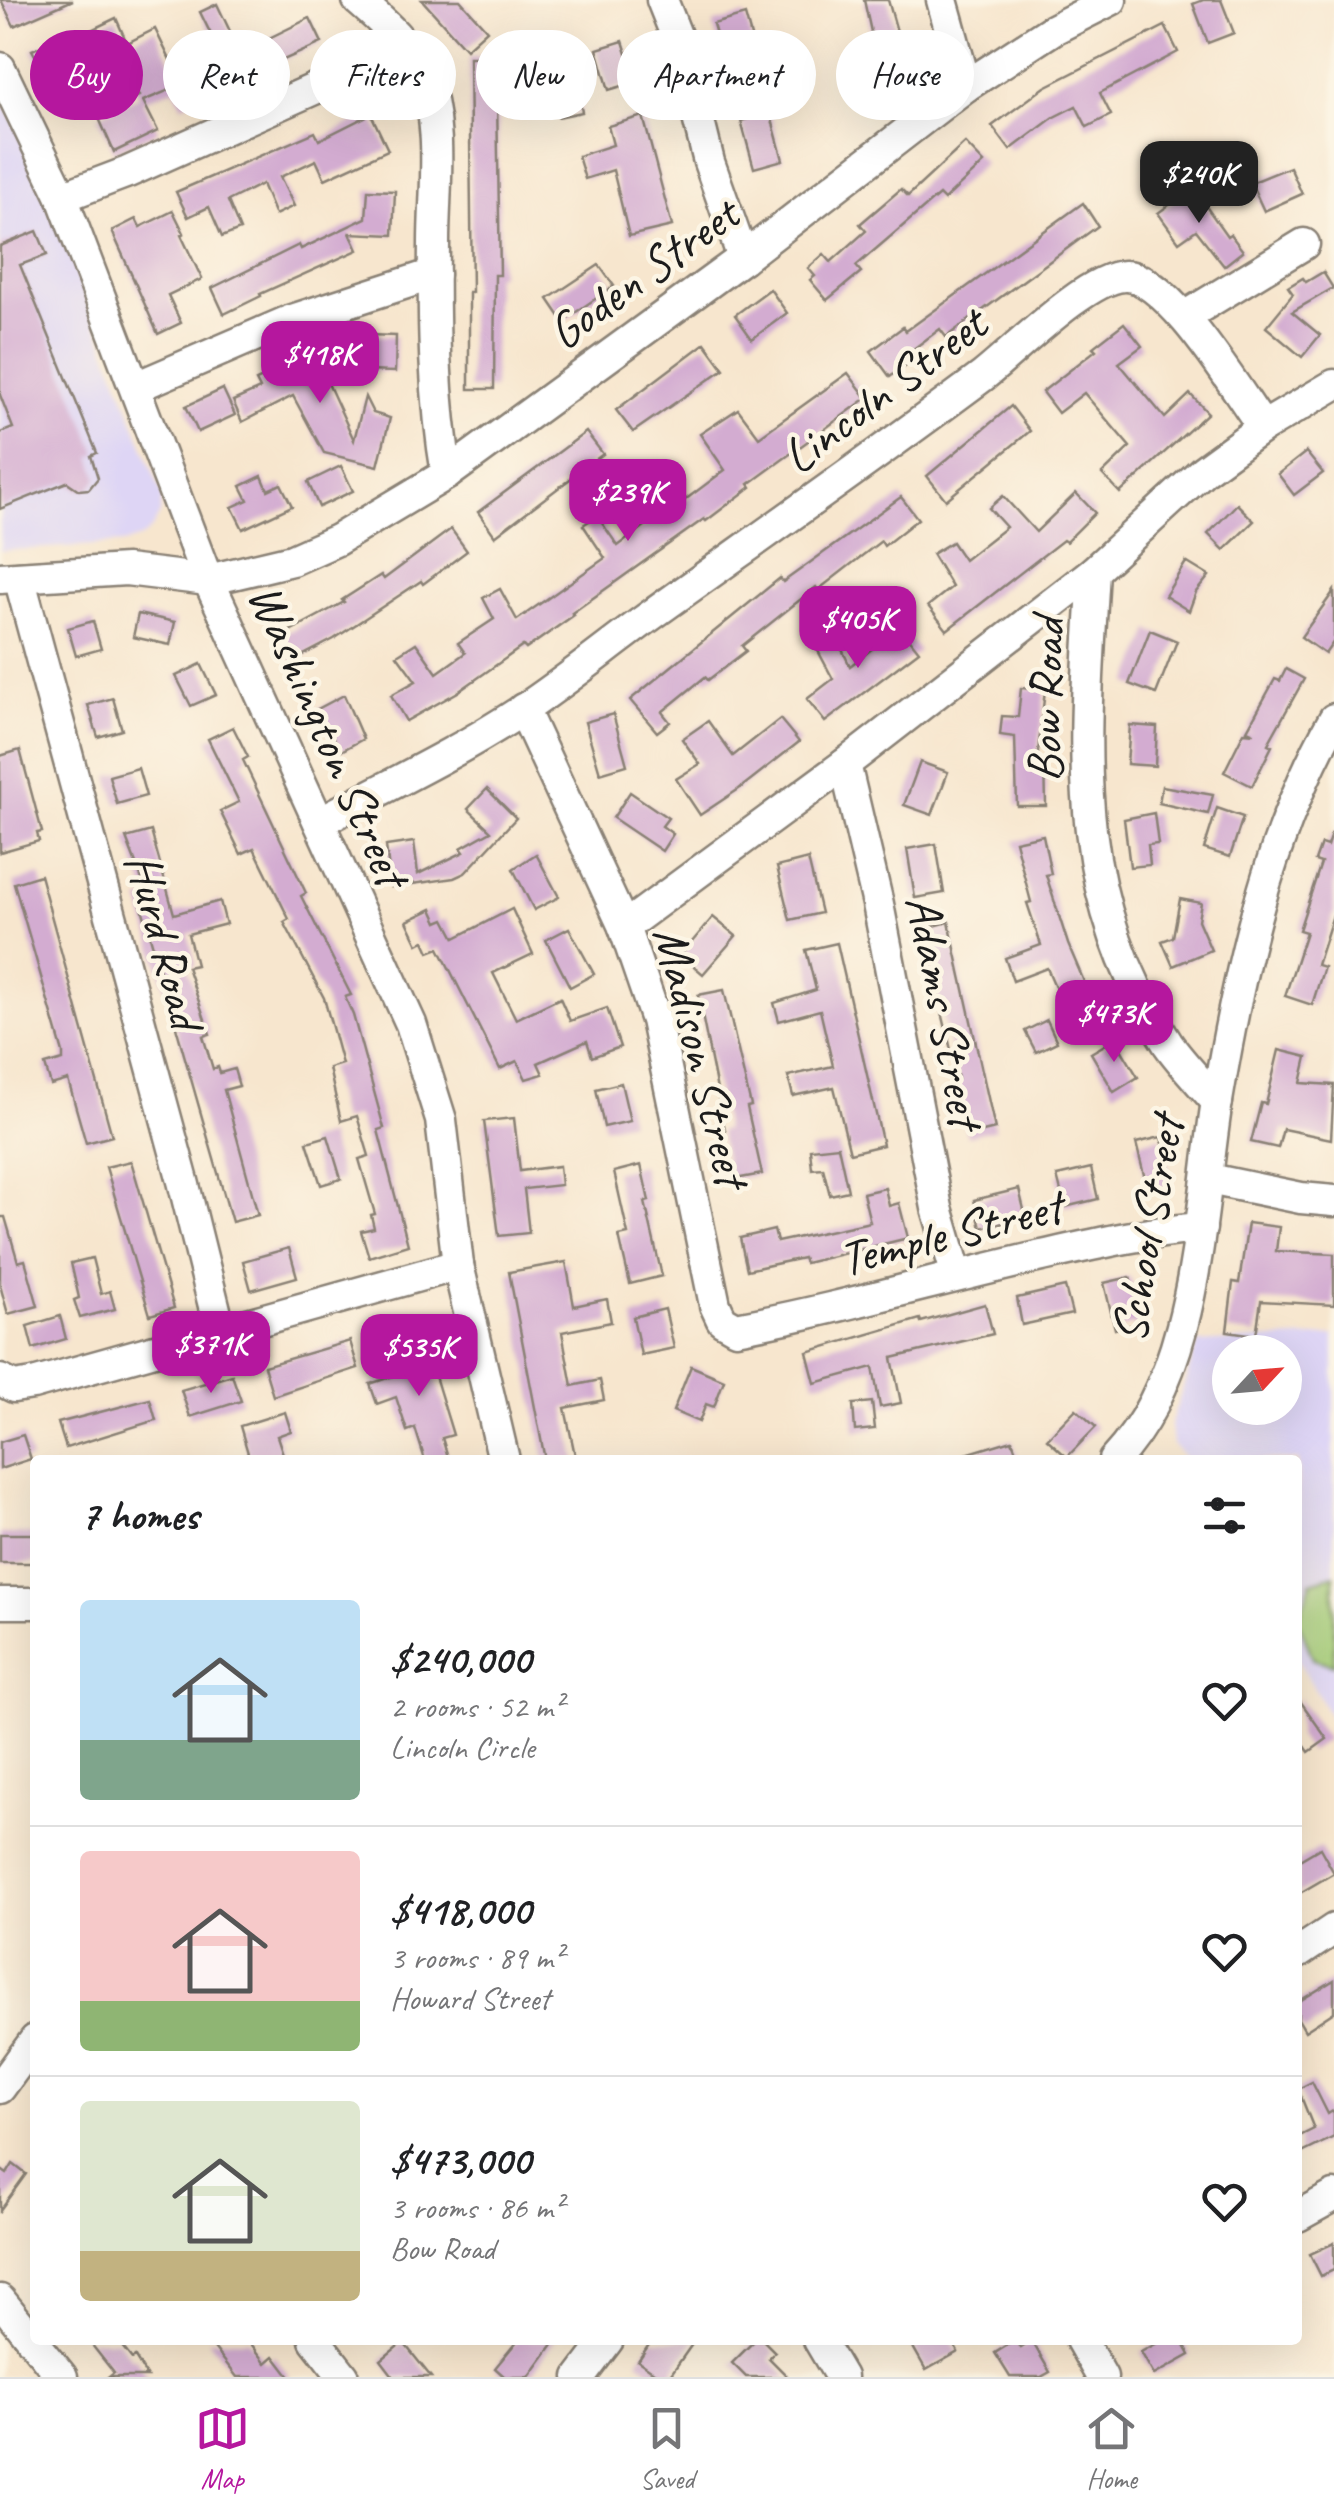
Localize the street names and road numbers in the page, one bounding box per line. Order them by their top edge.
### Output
street label: Goden Street [535,180,754,363]
street label: Lincoln Street [769,290,1002,488]
street label: Washington Street [234,573,426,902]
street label: Bow Road [1013,610,1079,782]
street label: Hurd Road [111,846,220,1041]
street label: Adams Street [891,890,999,1139]
street label: Madison Street [639,920,766,1199]
street label: School Street [1097,1105,1199,1347]
street label: Temple Street [832,1173,1074,1291]

